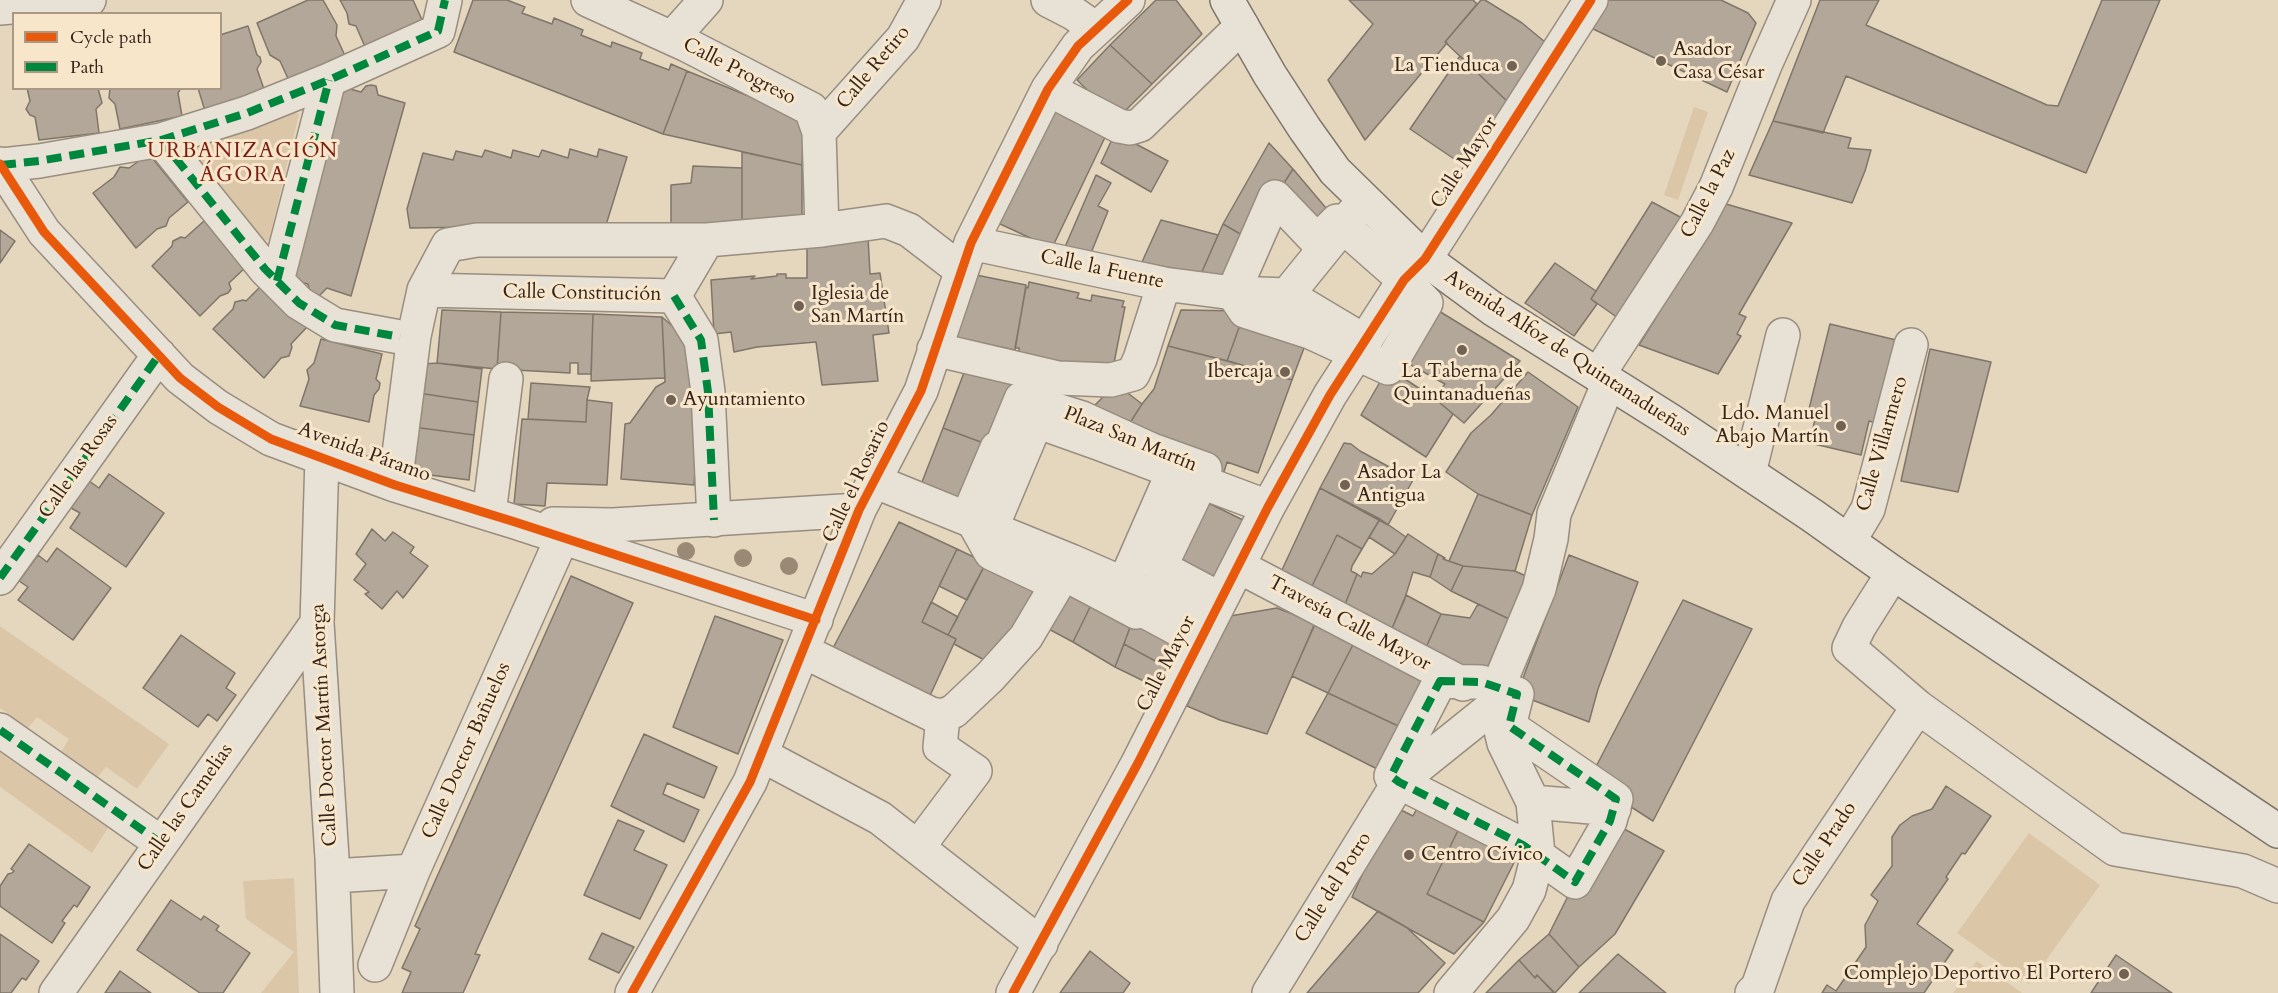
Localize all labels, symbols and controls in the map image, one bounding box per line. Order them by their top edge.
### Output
legend [12,12,222,90]
street label: Calle Retiro [832,21,916,115]
text: Cycle path [70,25,152,50]
street label: Calle Progreso [678,33,800,111]
place label: Asador Casa César [1673,38,1765,85]
place label: La Tienduca [1394,54,1500,78]
marker: Asador Casa César [1654,54,1668,68]
text: Path [70,55,104,80]
marker: La Tienduca [1505,59,1519,73]
street label: Calle Mayor [1426,113,1504,213]
district label: URBANIZACIÓN ÁGORA [147,139,339,189]
street label: Calle la Paz [1676,145,1742,243]
street label: Calle la Fuente [1038,245,1166,295]
street label: Avenida Alfoz de Quintanadueñas [1440,265,1694,443]
street label: Calle Constitución [502,281,662,307]
place label: Iglesia de San Martín [811,282,904,329]
marker: Iglesia de San Martín [792,299,806,313]
marker: La Taberna de Quintanadueñas [1455,343,1469,357]
place label: Ibercaja [1207,360,1273,384]
place label: La Taberna de Quintanadueñas [1393,360,1531,407]
marker: Ibercaja [1278,365,1292,379]
street label: Calle Villarmero [1852,374,1914,514]
place label: Ayuntamiento [683,388,805,412]
marker: Ayuntamiento [664,393,678,407]
street label: Plaza San Martín [1060,402,1200,478]
place label: Ldo. Manuel Abajo Martín [1715,402,1829,449]
street label: Calle las Rosas [34,411,124,523]
street label: Calle el Rosario [818,417,896,547]
street label: Avenida Páramo [294,418,434,488]
marker: Ldo. Manuel Abajo Martín [1834,419,1848,433]
place label: Asador La Antigua [1357,461,1441,508]
marker: Asador La Antigua [1338,478,1352,492]
street label: Travesía Calle Mayor [1264,571,1434,677]
street label: Calle Doctor Martín Astorga [307,603,343,847]
street label: Calle Mayor [1133,612,1201,716]
street label: Calle Doctor Bañuelos [417,659,517,843]
street label: Calle las Camelias [133,740,239,876]
street label: Calle Prado [1788,798,1862,892]
street label: Calle del Potro [1290,828,1378,948]
place label: Centro Cívico [1421,843,1543,867]
marker: Centro Cívico [1402,848,1416,862]
place label: Complejo Deportivo El Portero [1844,962,2112,986]
marker: Complejo Deportivo El Portero [2117,967,2131,981]

